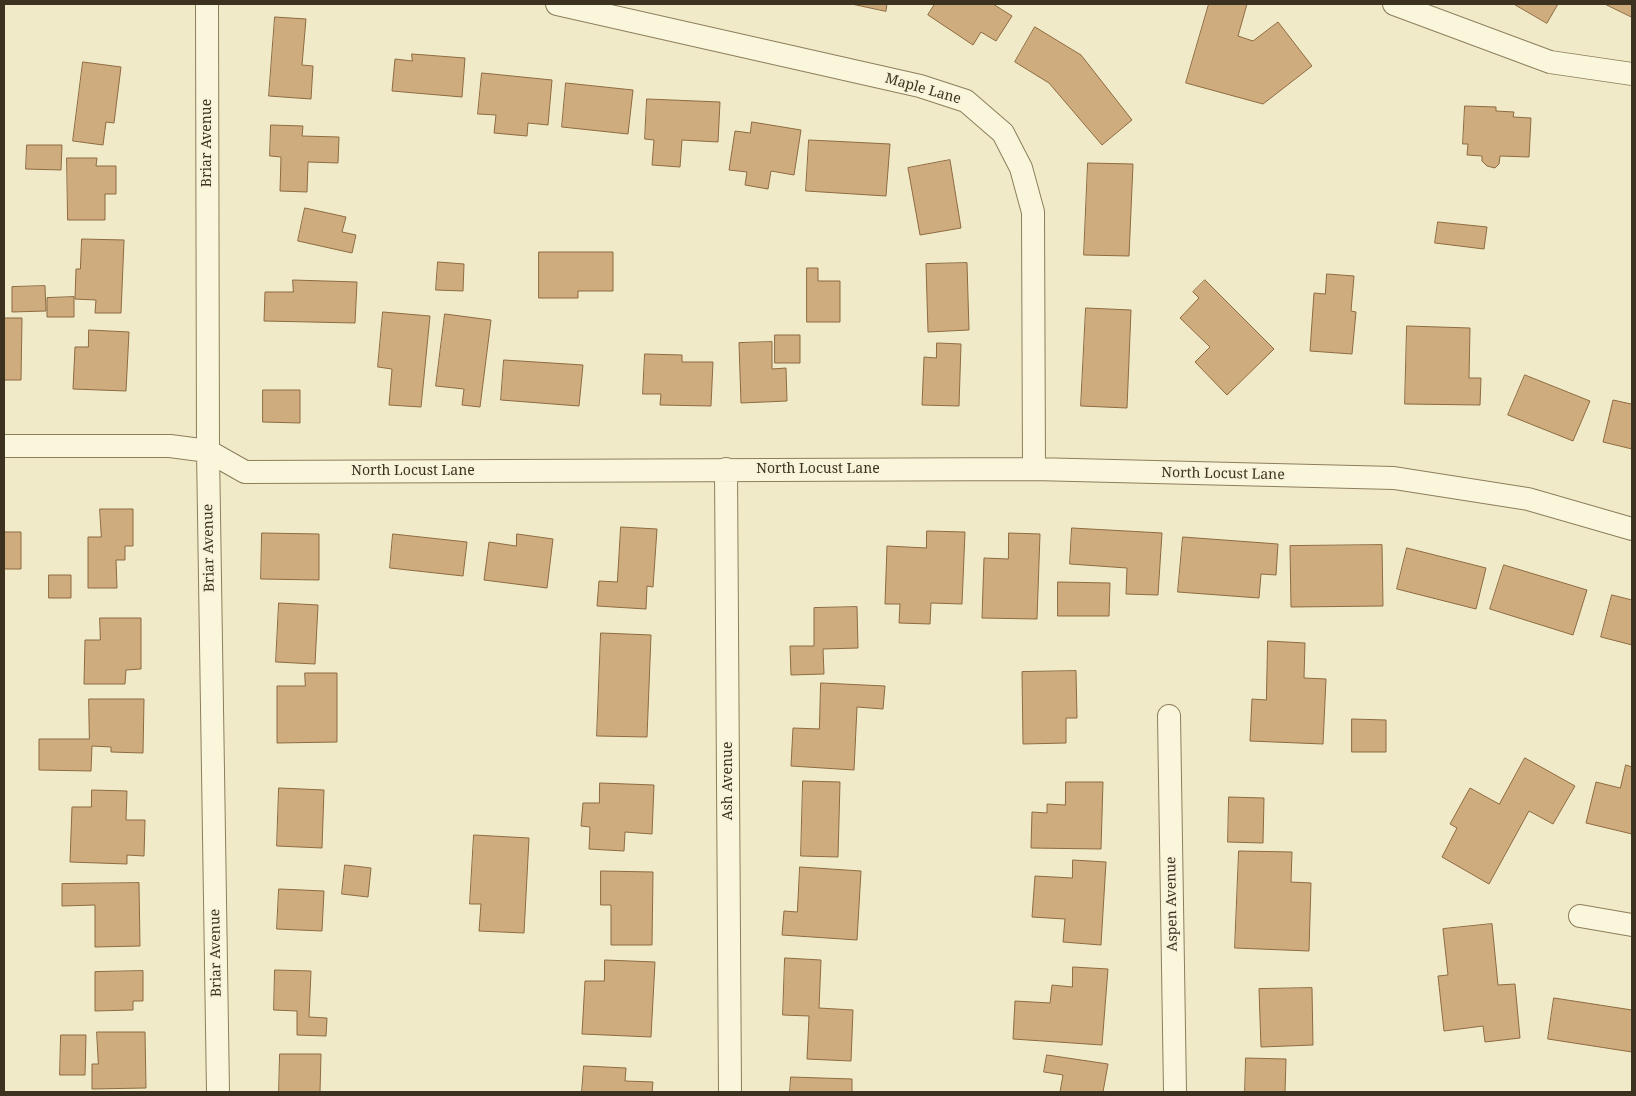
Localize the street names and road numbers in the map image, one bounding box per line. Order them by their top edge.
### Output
street label: Maple Lane [883,70,963,108]
street label: Briar Avenue [199,99,215,187]
street label: North Locust Lane [756,461,880,477]
street label: North Locust Lane [351,463,475,479]
street label: North Locust Lane [1161,465,1285,483]
street label: Briar Avenue [200,504,218,592]
street label: Ash Avenue [720,742,736,820]
street label: Aspen Avenue [1163,856,1181,952]
street label: Briar Avenue [207,909,225,997]

